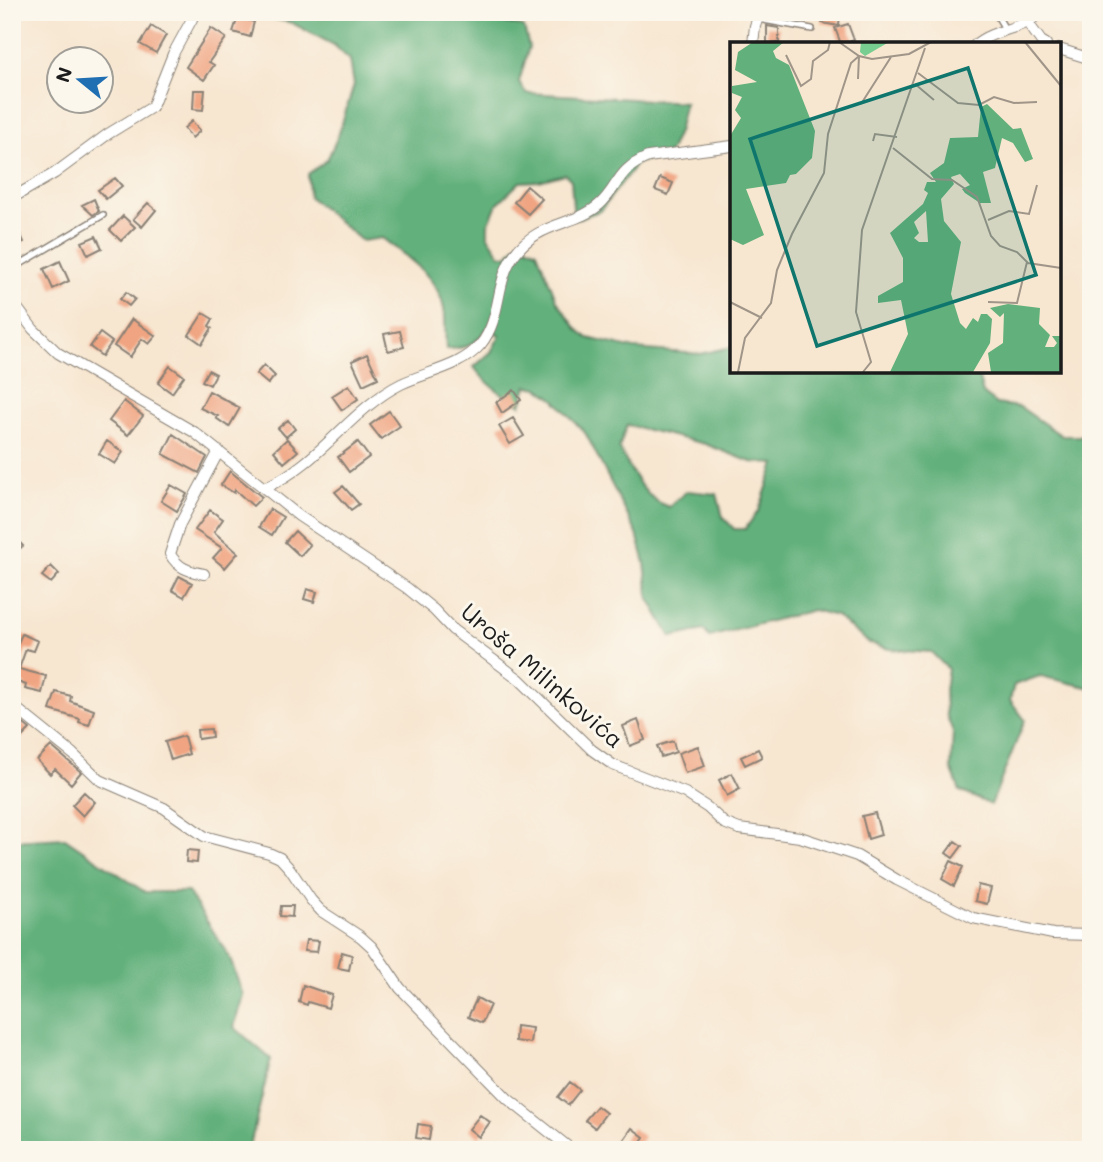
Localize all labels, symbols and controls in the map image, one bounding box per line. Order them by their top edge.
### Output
inset map [730,42,1061,373]
north arrow [46,46,116,116]
text: N [49,64,77,85]
street label: Uroša Milinkovića [455,596,631,754]

